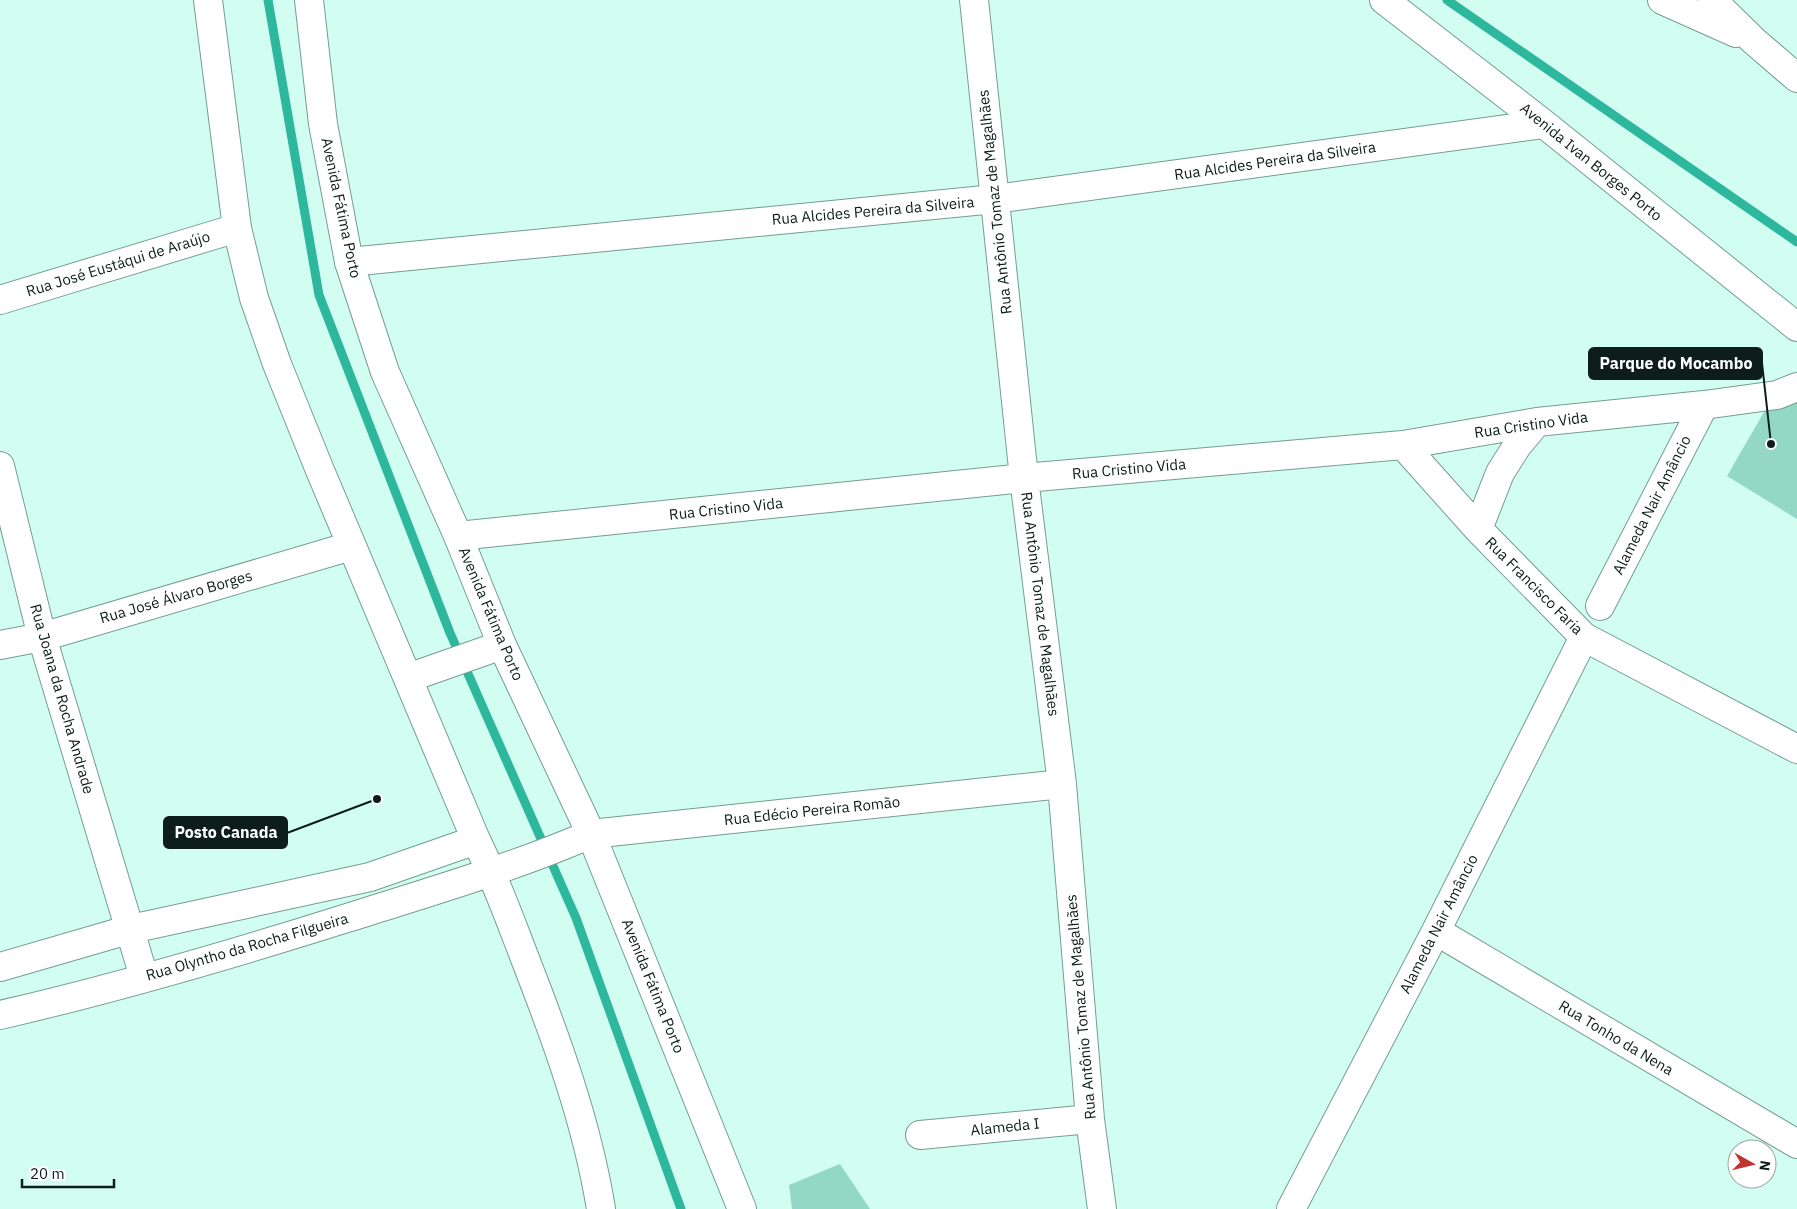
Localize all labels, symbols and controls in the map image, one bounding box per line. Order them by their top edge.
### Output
street label: Rua Antônio Tomaz de Magalhães [973,89,1016,315]
street label: Avenida Ivan Borges Porto [1516,98,1666,225]
street label: Avenida Fátima Porto [317,136,366,280]
street label: Rua Alcides Pereira da Silveira [1173,137,1377,184]
street label: Rua Alcides Pereira da Silveira [771,192,975,229]
street label: Rua José Eustáqui de Araújo [24,226,212,301]
callout: Parque do Mocambo [1589,348,1762,379]
text: Parque do Mocambo [1600,353,1752,373]
street label: Rua Cristino Vida [1473,407,1589,442]
street label: Alameda Nair Amâncio [1608,432,1695,578]
street label: Rua Cristino Vida [1071,454,1187,483]
street label: Rua Antônio Tomaz de Magalhães [1017,491,1064,717]
street label: Rua Cristino Vida [668,493,784,524]
street label: Rua Francisco Faria [1481,533,1587,639]
street label: Avenida Fátima Porto [455,544,528,683]
street label: Rua José Álvaro Borges [97,566,254,627]
street label: Rua Joana da Rocha Andrade [26,602,99,796]
street label: Rua Edécio Pereira Romão [723,792,901,829]
callout: Posto Canada [164,817,287,848]
text: Posto Canada [175,822,278,842]
street label: Alameda Nair Amâncio [1395,851,1482,997]
street label: Rua Antônio Tomaz de Magalhães [1061,894,1100,1120]
street label: Rua Olyntho da Rocha Filgueira [143,908,350,985]
street label: Avenida Fátima Porto [618,916,689,1056]
street label: Rua Tonho da Nena [1556,996,1677,1079]
street label: Alameda I [969,1113,1040,1140]
north arrow [1727,1139,1777,1189]
scale bar [22,1156,115,1188]
text: N [1755,1160,1774,1172]
text: 20 m [30,1164,65,1183]

